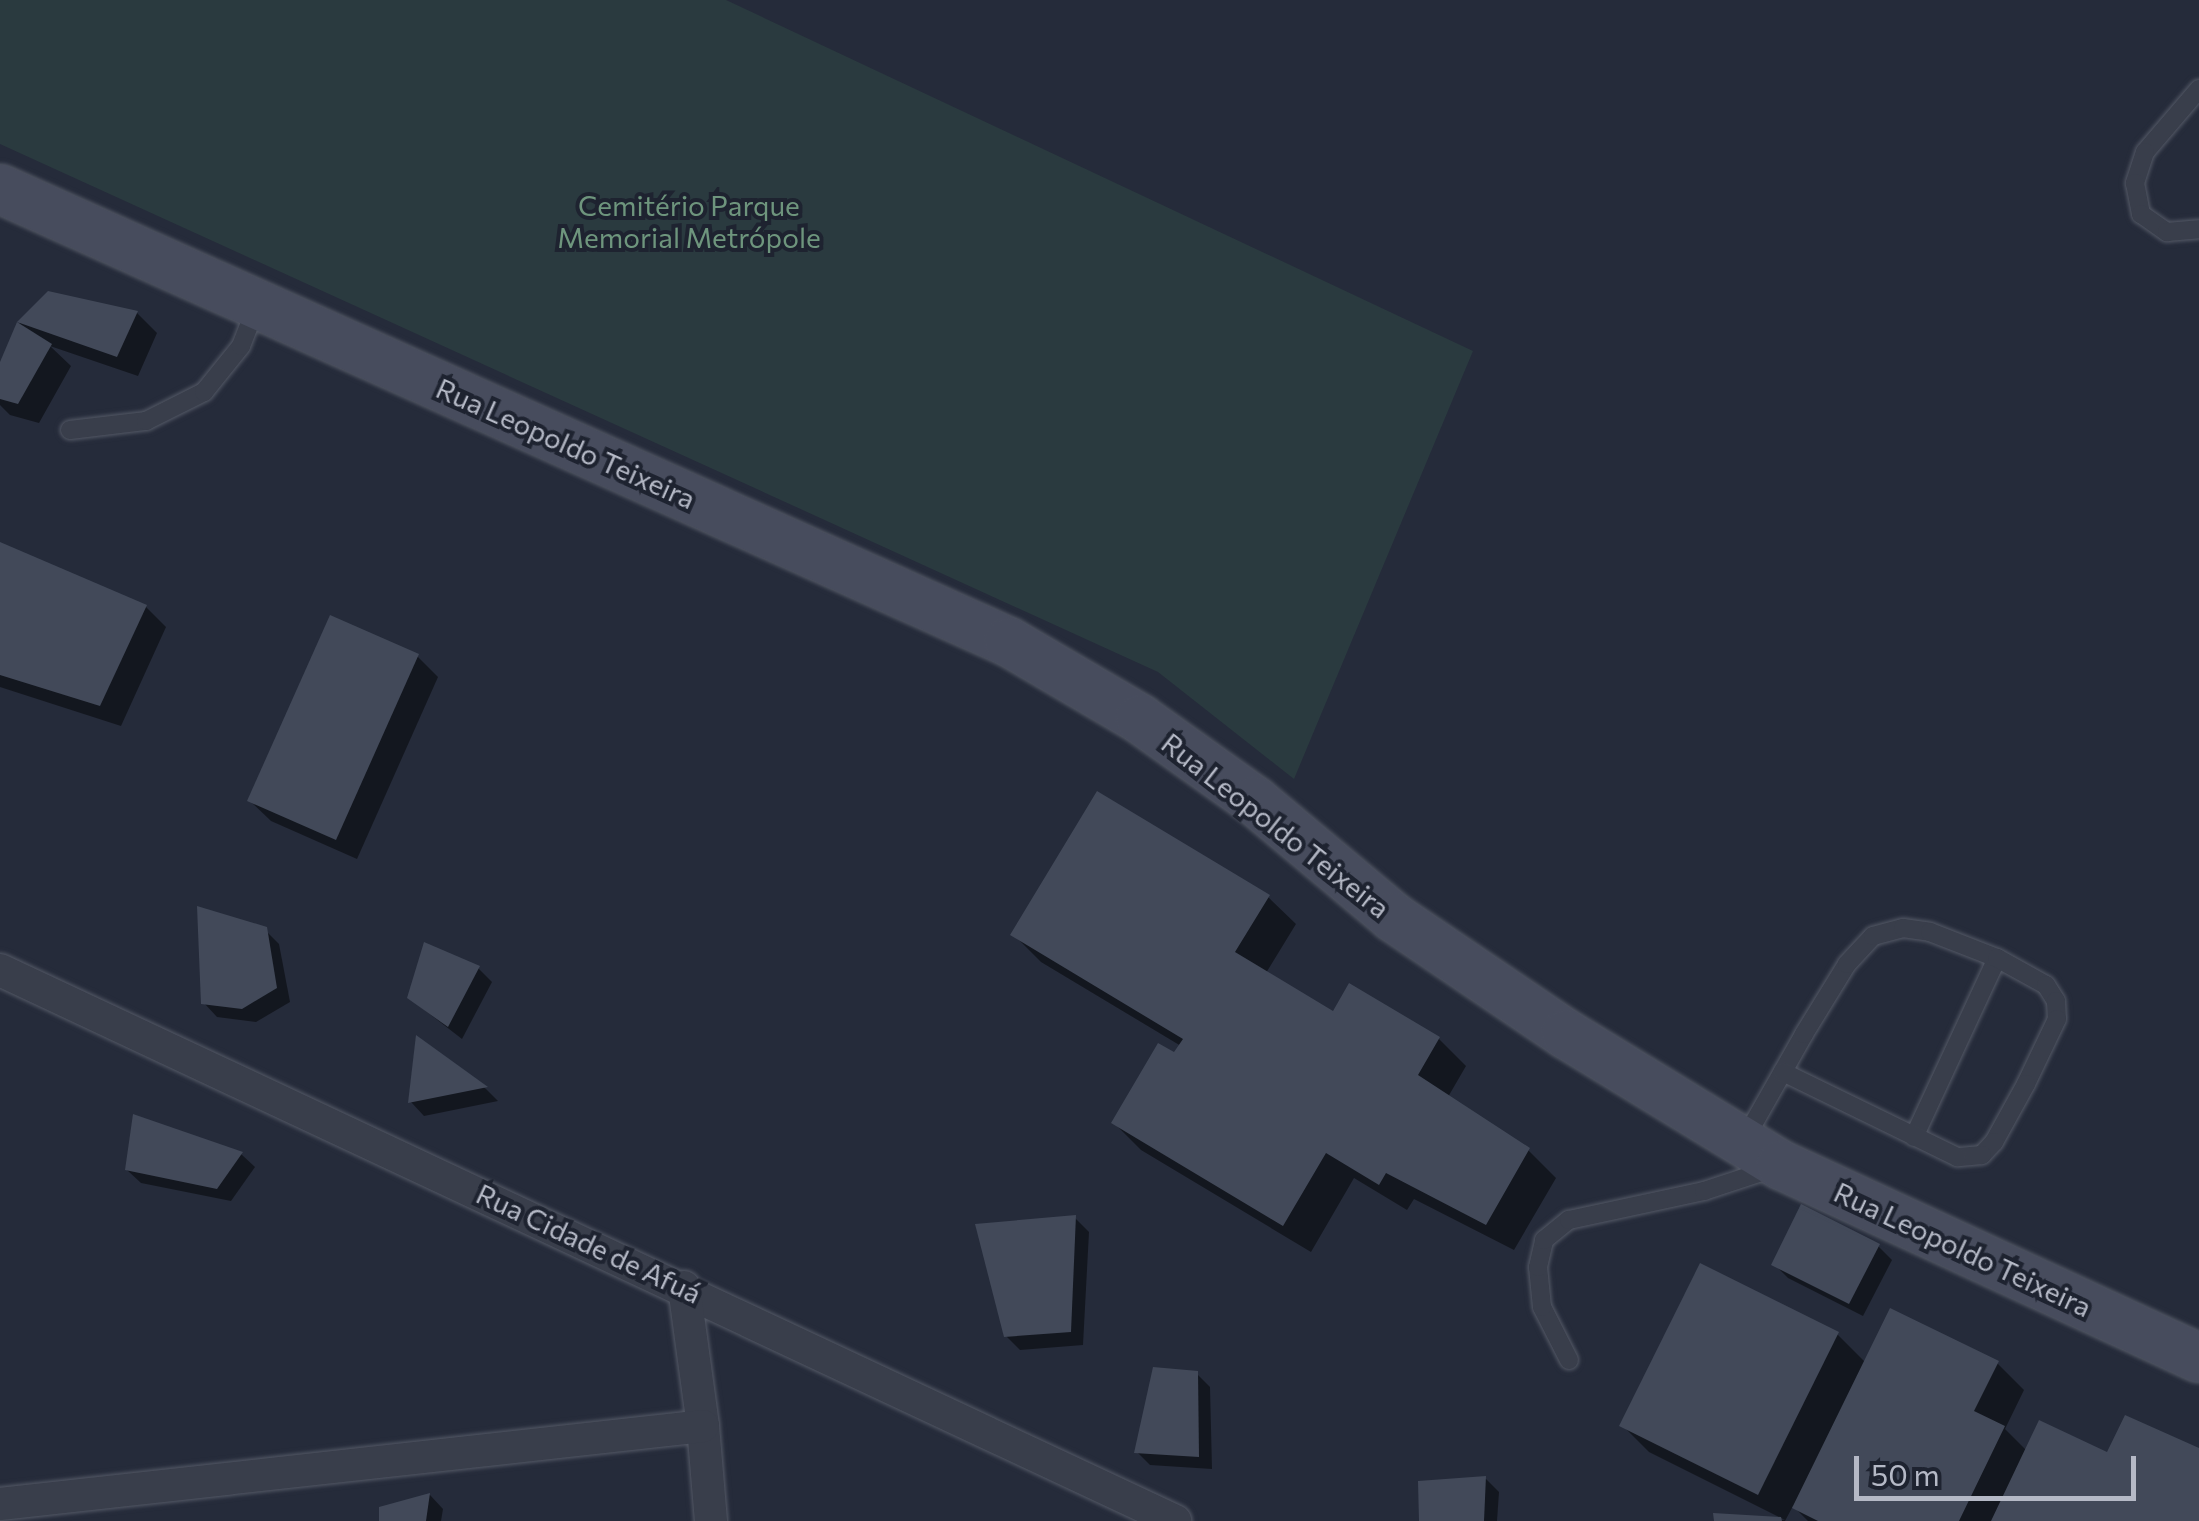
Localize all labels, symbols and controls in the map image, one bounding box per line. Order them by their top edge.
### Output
park label: Cemitério Parque Memorial Metrópole [557,188,821,254]
street label: Rua Leopoldo Teixeira [431,371,701,515]
street label: Rua Leopoldo Teixeira [1155,726,1397,924]
street label: Rua Leopoldo Teixeira [1829,1175,2097,1323]
street label: Rua Cidade de Afuá [471,1176,707,1310]
scale bar [1859,1436,2142,1498]
text: 50 m [1871,1455,1940,1492]

